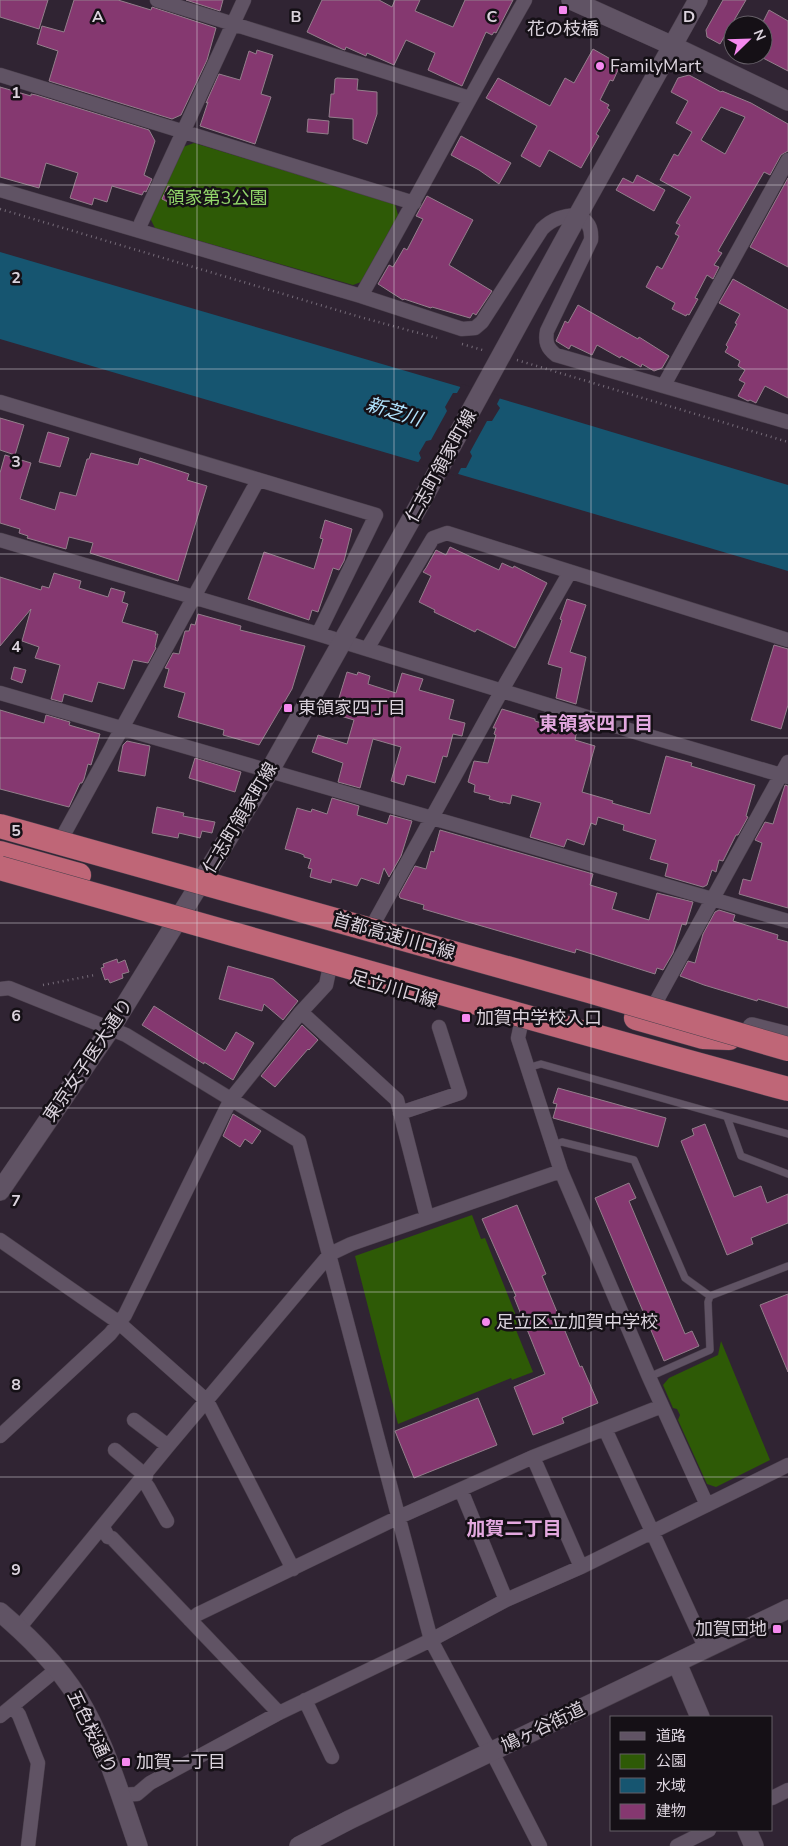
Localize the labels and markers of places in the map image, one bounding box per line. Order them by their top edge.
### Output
marker: 花の枝橋 [557,4,569,16]
place label: 花の枝橋 [527,17,599,41]
place label: FamilyMart [610,54,702,78]
marker: FamilyMart [594,60,606,72]
place label: 東領家四丁目 [298,696,406,720]
marker: 東領家四丁目 [282,702,294,714]
place label: 加賀中学校入口 [476,1006,602,1030]
marker: 加賀中学校入口 [460,1012,472,1024]
place label: 足立区立加賀中学校 [496,1310,658,1334]
marker: 足立区立加賀中学校 [480,1316,492,1328]
place label: 加賀団地 [695,1617,767,1641]
marker: 加賀団地 [771,1623,783,1635]
place label: 加賀一丁目 [136,1750,226,1774]
marker: 加賀一丁目 [120,1756,132,1768]

